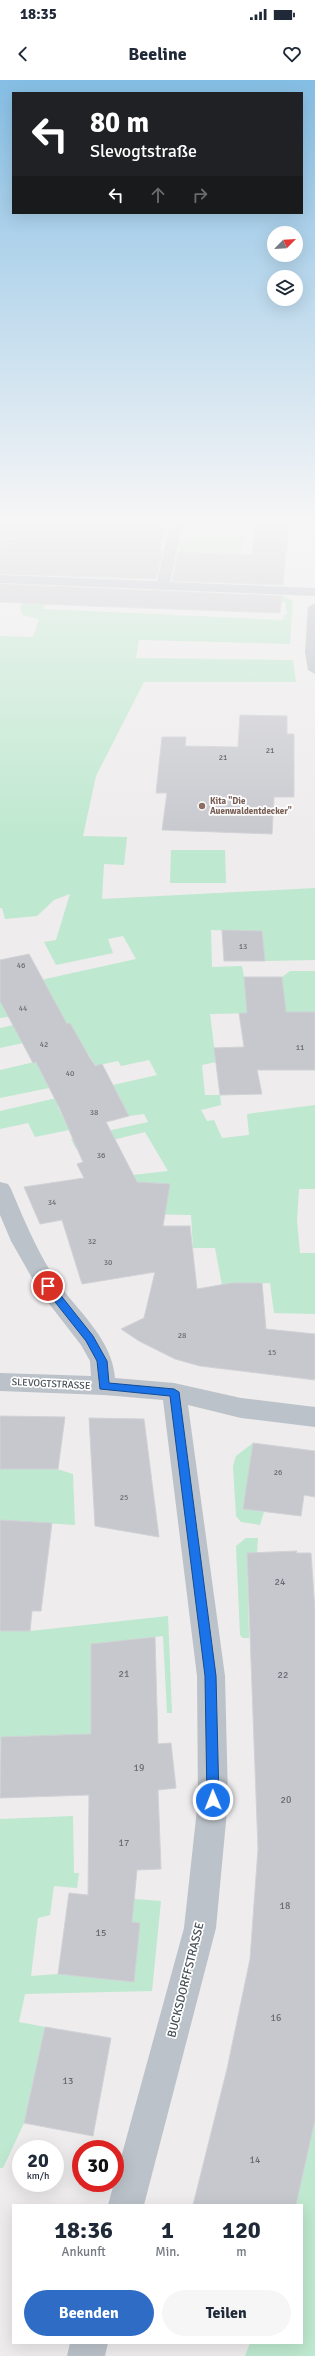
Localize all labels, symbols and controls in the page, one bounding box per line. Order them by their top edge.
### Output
text: 18:35 [20,5,57,23]
icon: back [12,43,34,65]
text: Beeline [128,43,187,65]
icon: heart [281,43,303,65]
text: 80 m [90,106,149,140]
icon: left [24,108,76,160]
text: Slevogtstraße [90,140,197,162]
icon: left [105,184,127,206]
icon: ahead [147,184,169,206]
icon: right [189,184,211,206]
north arrow [267,226,303,262]
map controls [267,226,303,306]
button: layers [267,270,303,306]
house number: 21 [266,745,274,755]
house number: 21 [219,752,227,762]
place label: Kita "Die Auenwaldentdecker" [210,795,292,817]
marker: Kita "Die Auenwaldentdecker" [197,801,207,811]
house number: 13 [239,941,247,951]
house number: 46 [17,960,25,970]
house number: 44 [19,1003,28,1013]
house number: 42 [40,1039,48,1049]
house number: 11 [296,1042,304,1052]
house number: 40 [66,1068,74,1078]
house number: 38 [90,1107,98,1117]
house number: 36 [97,1150,105,1160]
house number: 34 [48,1197,57,1207]
house number: 32 [88,1236,96,1246]
house number: 30 [104,1257,112,1267]
pin [31,1269,65,1303]
icon: arrive [37,1275,59,1297]
house number: 28 [178,1330,186,1340]
house number: 15 [268,1347,276,1357]
street label: SLEVOGTSTRASSE [11,1376,91,1392]
house number: 26 [274,1467,282,1477]
house number: 25 [120,1492,128,1502]
house number: 24 [275,1576,286,1588]
house number: 21 [119,1668,129,1680]
house number: 22 [278,1669,288,1681]
house number: 19 [134,1762,144,1774]
position arrow [192,1779,234,1821]
house number: 20 [281,1794,291,1806]
house number: 17 [119,1837,129,1849]
house number: 18 [280,1900,290,1912]
street label: BUCKSDORFFSTRASSE [164,1920,208,2039]
house number: 15 [96,1927,106,1939]
house number: 16 [271,2012,281,2024]
house number: 13 [63,2075,73,2087]
speed limit sign: 30 [72,2140,124,2192]
text: 20 [27,2148,49,2173]
house number: 14 [250,2154,261,2166]
text: km/h [27,2170,49,2182]
text: 18:36 [54,2215,113,2245]
text: 1 [161,2215,174,2245]
text: 120 [222,2215,261,2245]
text: Ankunft [62,2244,106,2260]
text: Min. [155,2244,180,2260]
text: m [236,2244,247,2260]
button: Beenden [24,2290,154,2336]
button: Teilen [162,2290,291,2336]

